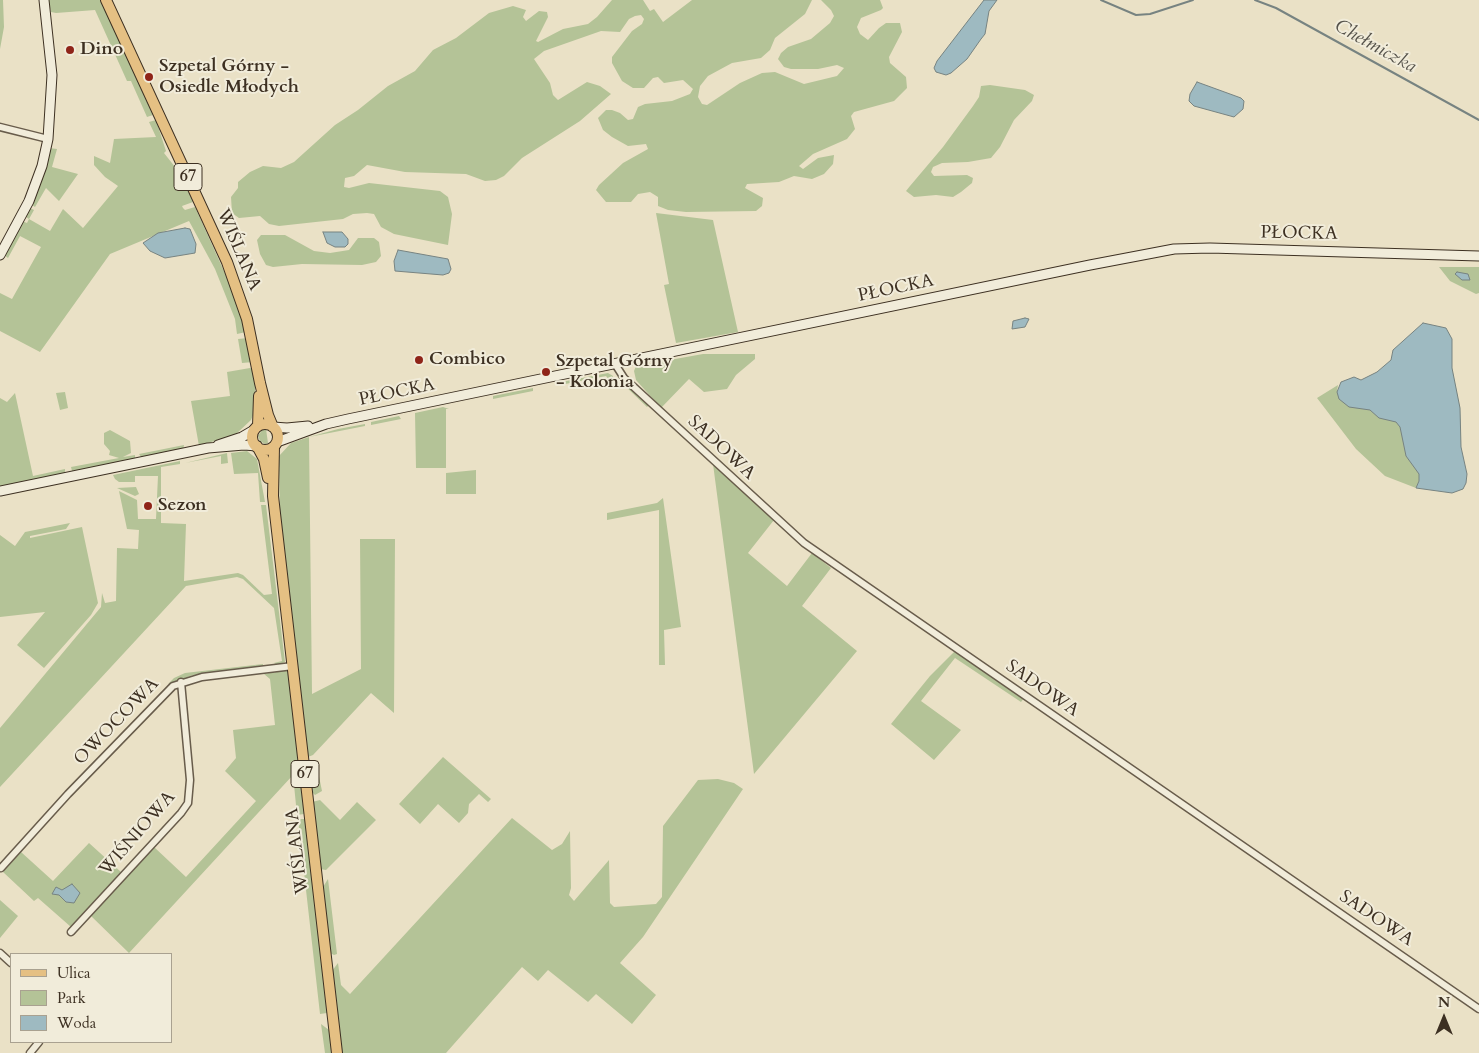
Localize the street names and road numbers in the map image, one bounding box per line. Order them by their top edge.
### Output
road number: 67 [174,163,202,190]
street label: WIŚLANA [211,206,265,294]
street label: PŁOCKA [1260,223,1338,245]
street label: PŁOCKA [856,270,936,308]
street label: PŁOCKA [357,374,437,412]
street label: SADOWA [683,411,759,485]
street label: SADOWA [1001,656,1083,722]
street label: OWOCOWA [70,674,164,770]
road number: 67 [291,761,319,788]
street label: WIŚNIOWA [95,787,181,881]
street label: WIŚLANA [282,807,314,895]
street label: SADOWA [1335,886,1417,952]

